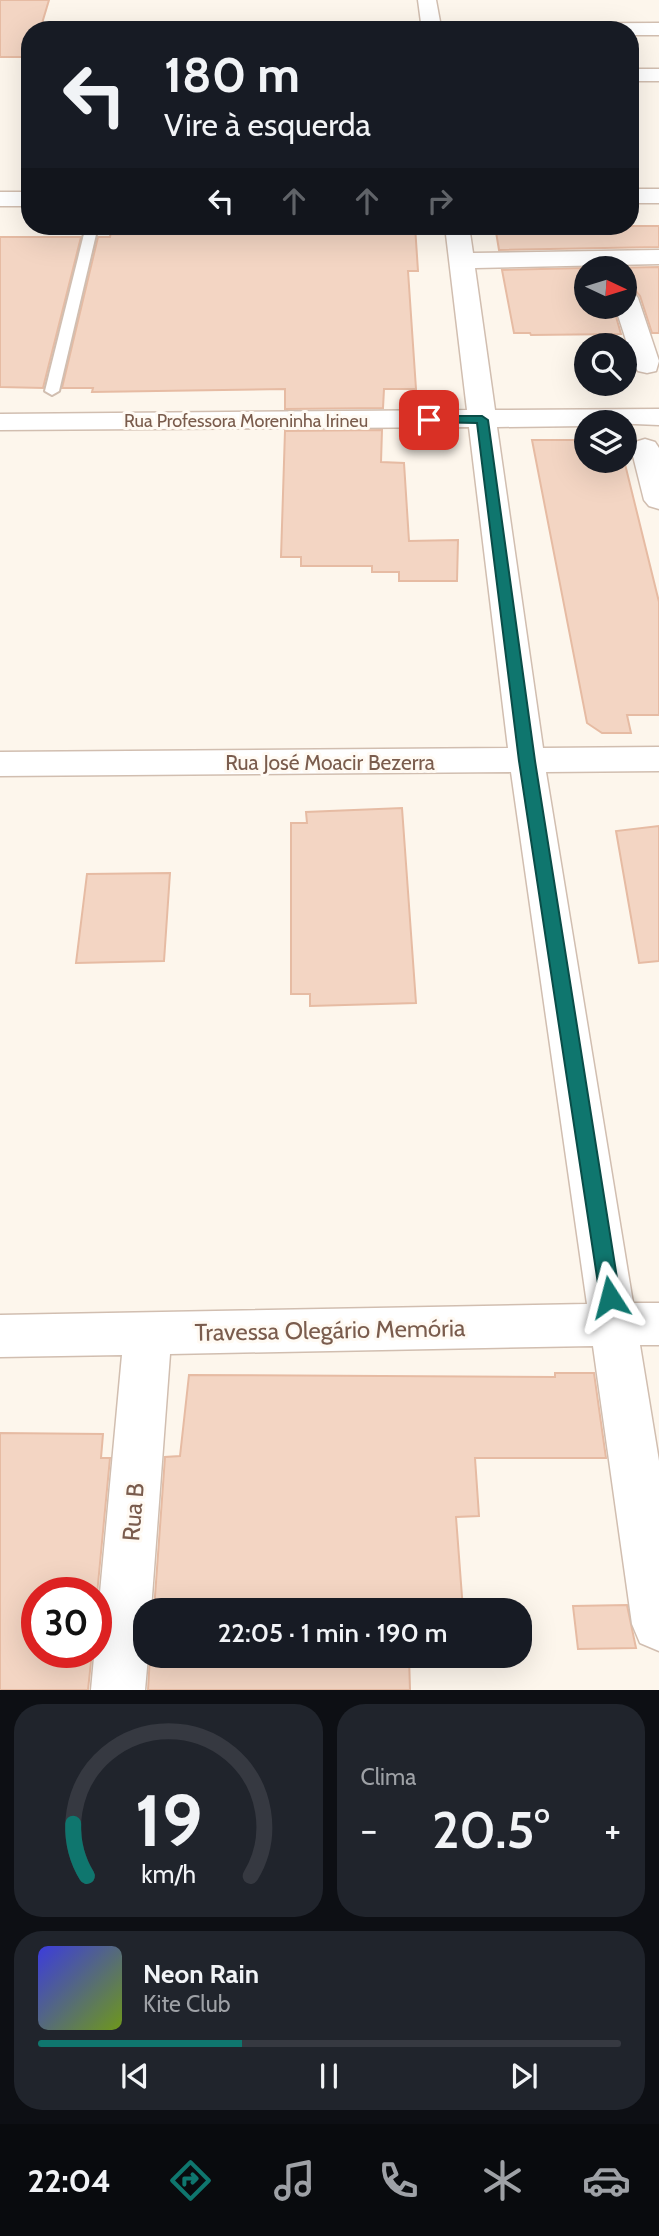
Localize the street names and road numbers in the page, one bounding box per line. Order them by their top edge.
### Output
street label: Rua Professora Moreninha Irineu [124,410,368,432]
street label: Rua José Moacir Bezerra [225,750,435,775]
street label: Travessa Olegário Memória [194,1313,466,1347]
street label: Rua B [116,1482,150,1542]

